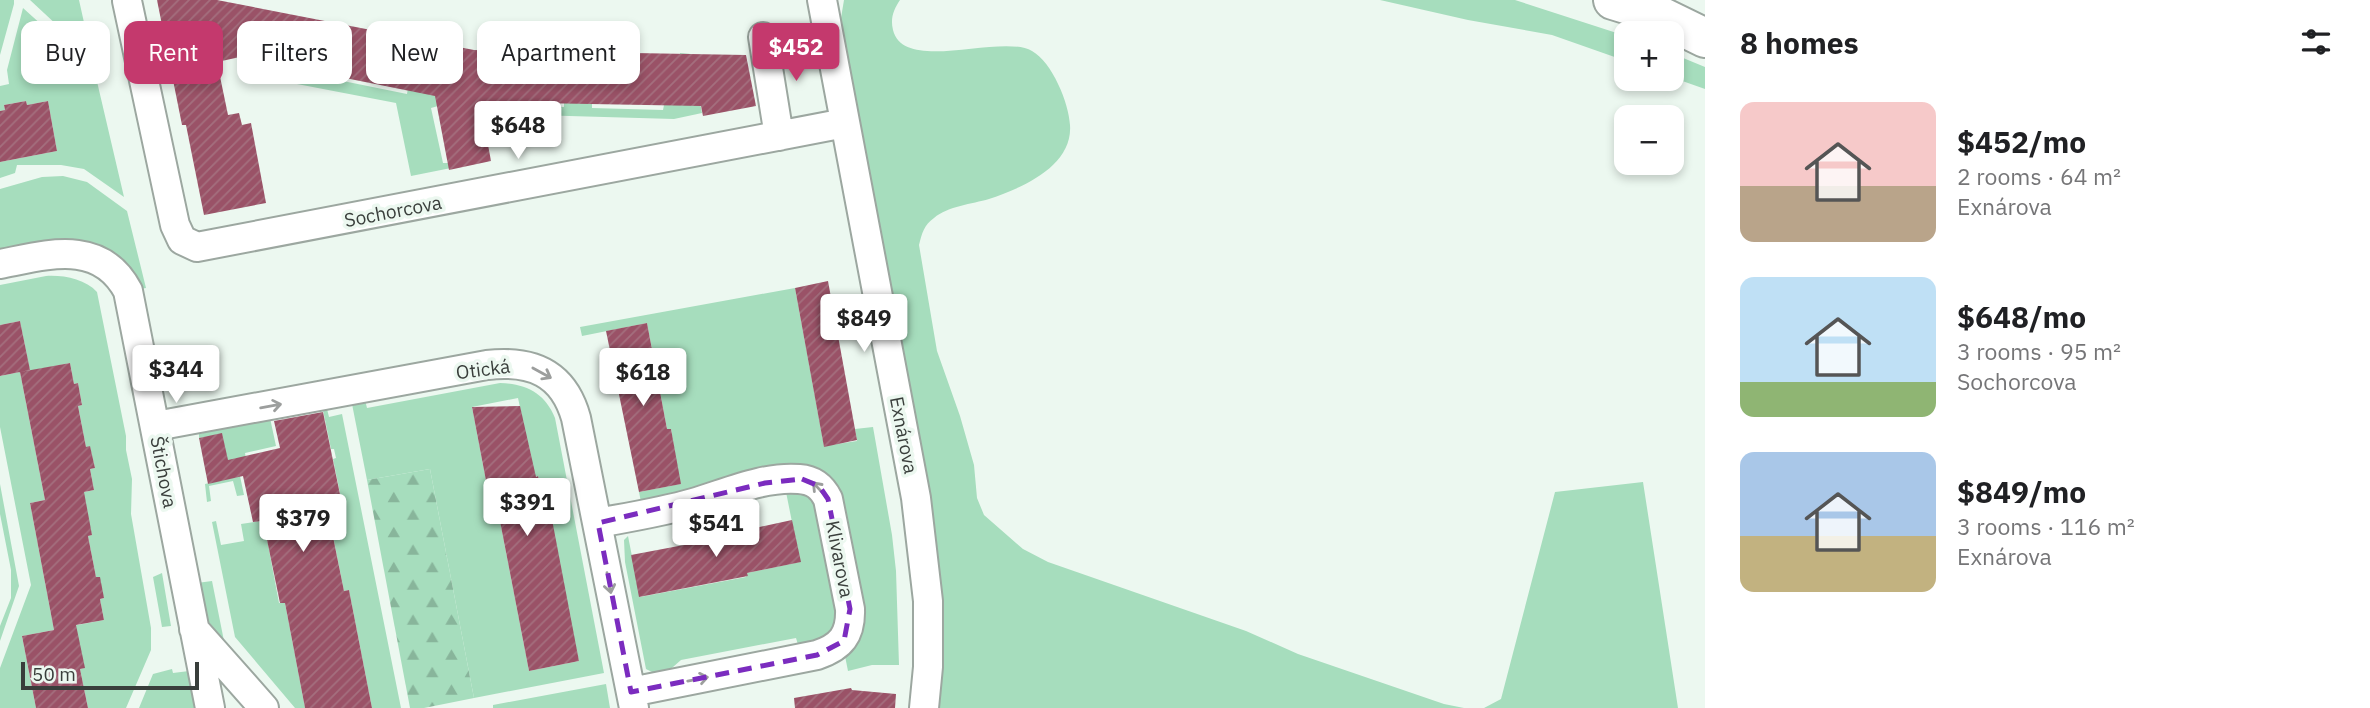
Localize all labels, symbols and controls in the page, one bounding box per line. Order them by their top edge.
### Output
chip: Buy [21,21,110,84]
chip: Rent [124,21,223,84]
chip: Filters [237,21,352,84]
chip: New [366,21,463,84]
chip: Apartment [477,21,640,84]
map controls [1614,21,1684,175]
button: + [1614,21,1684,91]
text: 8 homes [1740,23,1859,62]
icon: filters [2297,23,2335,61]
pin: $452 [755,24,837,83]
text: $452 [768,31,824,61]
pin: $648 [477,102,559,161]
button: − [1614,105,1684,175]
text: $648 [490,109,546,139]
text: $452/mo [1957,122,2086,161]
icon: home [1796,130,1880,214]
text: 2 rooms · 64 m² [1957,161,2121,191]
street label: Sochorcova [342,190,444,232]
text: Exnárova [1957,191,2052,221]
pin: $849 [823,294,905,354]
text: $648/mo [1957,297,2086,336]
text: $849 [836,302,892,332]
icon: home [1796,305,1880,389]
text: 3 rooms · 95 m² [1957,336,2121,366]
pin: $344 [135,346,217,405]
pin: $618 [602,348,684,408]
text: $344 [148,353,204,383]
street label: Otická [454,354,512,384]
text: $618 [615,356,671,386]
one-way arrow [531,366,551,380]
text: Sochorcova [1957,366,2077,396]
street label: Exnárova [885,394,923,476]
one-way arrow [259,399,282,412]
street label: Štichova [145,434,183,510]
text: $849/mo [1957,472,2086,511]
pin: $391 [486,478,568,538]
icon: home [1796,480,1880,564]
one-way arrow [812,482,829,500]
text: $391 [499,486,555,516]
pin: $379 [262,494,344,554]
pin: $541 [675,500,757,559]
text: $379 [275,502,331,532]
text: $541 [688,507,744,537]
text: 3 rooms · 116 m² [1957,511,2135,541]
street label: Klivarova [821,518,859,600]
text: Exnárova [1957,541,2052,571]
one-way arrow [603,571,617,594]
scale bar [21,659,200,691]
text: 50 m [32,662,76,686]
one-way arrow [686,671,709,685]

